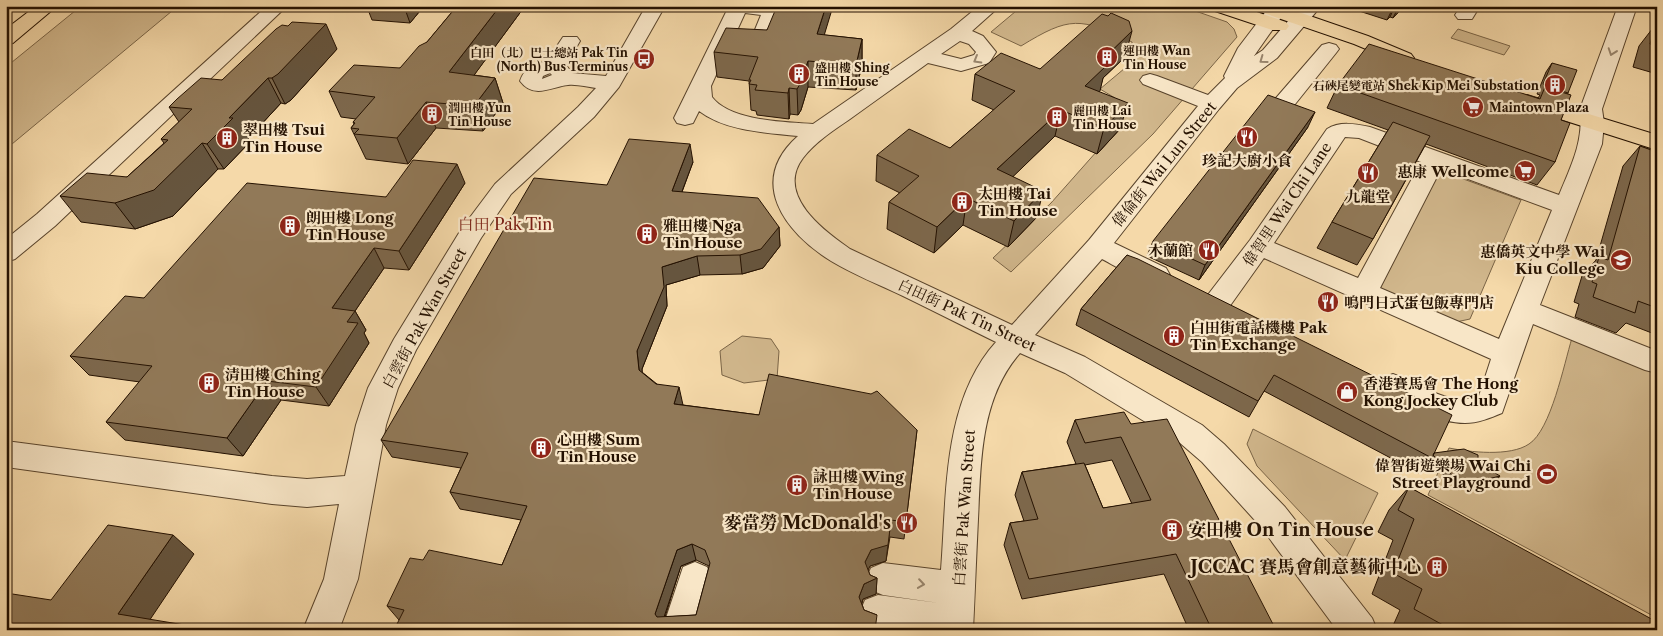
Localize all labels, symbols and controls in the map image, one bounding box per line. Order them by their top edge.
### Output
place label: 運田樓 Wan Tin House [1123,43,1191,72]
place label: 白田（北）巴士總站 Pak Tin (North) Bus Terminus [470,45,629,74]
building icon: 運田樓 Wan Tin House [1095,45,1119,69]
bus stop icon: 白田（北）巴士總站 Pak Tin (North) Bus Terminus [632,47,656,71]
one-way arrow [1608,48,1618,56]
one-way arrow [973,54,982,64]
one-way arrow [1260,54,1269,62]
place label: 盛田樓 Shing Tin House [815,60,890,89]
building icon: 盛田樓 Shing Tin House [787,62,811,86]
building icon: 石硤尾變電站 Shek Kip Mei Substation [1543,73,1567,97]
place label: 石硤尾變電站 Shek Kip Mei Substation [1313,78,1540,93]
supermarket icon: Maintown Plaza [1461,95,1485,119]
street label: 偉倫街 Wai Lun Street [1108,97,1221,230]
place label: 潤田樓 Yun Tin House [448,100,512,129]
place label: Maintown Plaza [1489,100,1590,115]
building icon: 潤田樓 Yun Tin House [420,102,444,126]
place label: 麗田樓 Lai Tin House [1073,103,1137,132]
building icon: 麗田樓 Lai Tin House [1045,105,1069,129]
place label: 翠田樓 Tsui Tin House [243,120,325,156]
restaurant icon: 珍記大廚小食 [1235,125,1259,149]
building icon: 翠田樓 Tsui Tin House [215,126,239,150]
street label: 偉智里 Wai Chi Lane [1238,138,1336,270]
place label: 珍記大廚小食 [1202,151,1292,170]
supermarket icon: 惠康 Wellcome [1513,159,1537,183]
restaurant icon: 九龍堂 [1356,161,1380,185]
place label: 惠康 Wellcome [1397,162,1509,181]
place label: 太田樓 Tai Tin House [978,184,1057,220]
place label: 九龍堂 [1345,187,1391,206]
building icon: 太田樓 Tai Tin House [950,190,974,214]
place label: 朗田樓 Long Tin House [306,208,394,244]
building icon: 朗田樓 Long Tin House [278,214,302,238]
district label: 白田 Pak Tin [458,214,552,234]
place label: 雅田樓 Nga Tin House [663,216,742,252]
building icon: 雅田樓 Nga Tin House [635,222,659,246]
restaurant icon: 木蘭館 [1197,238,1221,262]
place label: 木蘭館 [1148,241,1193,260]
place label: 惠僑英文中學 Wai Kiu College [1481,242,1606,278]
street label: 白雲街 Pak Wan Street [378,244,471,391]
school or university icon: 惠僑英文中學 Wai Kiu College [1609,248,1633,272]
street label: 白田街 Pak Tin Street [895,275,1040,356]
restaurant icon: 鳴門日式蛋包飯專門店 [1316,290,1340,314]
place label: 鳴門日式蛋包飯專門店 [1344,293,1494,312]
place label: 白田街電話機樓 Pak Tin Exchange [1190,318,1328,354]
building icon: 白田街電話機樓 Pak Tin Exchange [1162,324,1186,348]
place label: 清田樓 Ching Tin House [225,365,321,401]
building icon: 清田樓 Ching Tin House [197,371,221,395]
place label: 香港賽馬會 The Hong Kong Jockey Club [1363,374,1518,410]
shop icon: 香港賽馬會 The Hong Kong Jockey Club [1335,380,1359,404]
street label: 白雲街 Pak Wan Street [949,428,979,587]
place label: 心田樓 Sum Tin House [557,430,640,466]
building icon: 心田樓 Sum Tin House [529,436,553,460]
place label: 偉智街遊樂場 Wai Chi Street Playground [1375,456,1532,492]
sports icon: 偉智街遊樂場 Wai Chi Street Playground [1535,462,1559,486]
place label: 詠田樓 Wing Tin House [813,467,904,503]
building icon: 詠田樓 Wing Tin House [785,473,809,497]
restaurant icon: 麥當勞 McDonald's [895,511,919,535]
place label: 麥當勞 McDonald's [724,512,891,534]
building icon: 安田樓 On Tin House [1160,518,1184,542]
place label: 安田樓 On Tin House [1188,519,1374,541]
building icon: JCCAC 賽馬會創意藝術中心 [1425,555,1449,579]
place label: JCCAC 賽馬會創意藝術中心 [1188,556,1421,578]
one-way arrow [916,579,925,589]

